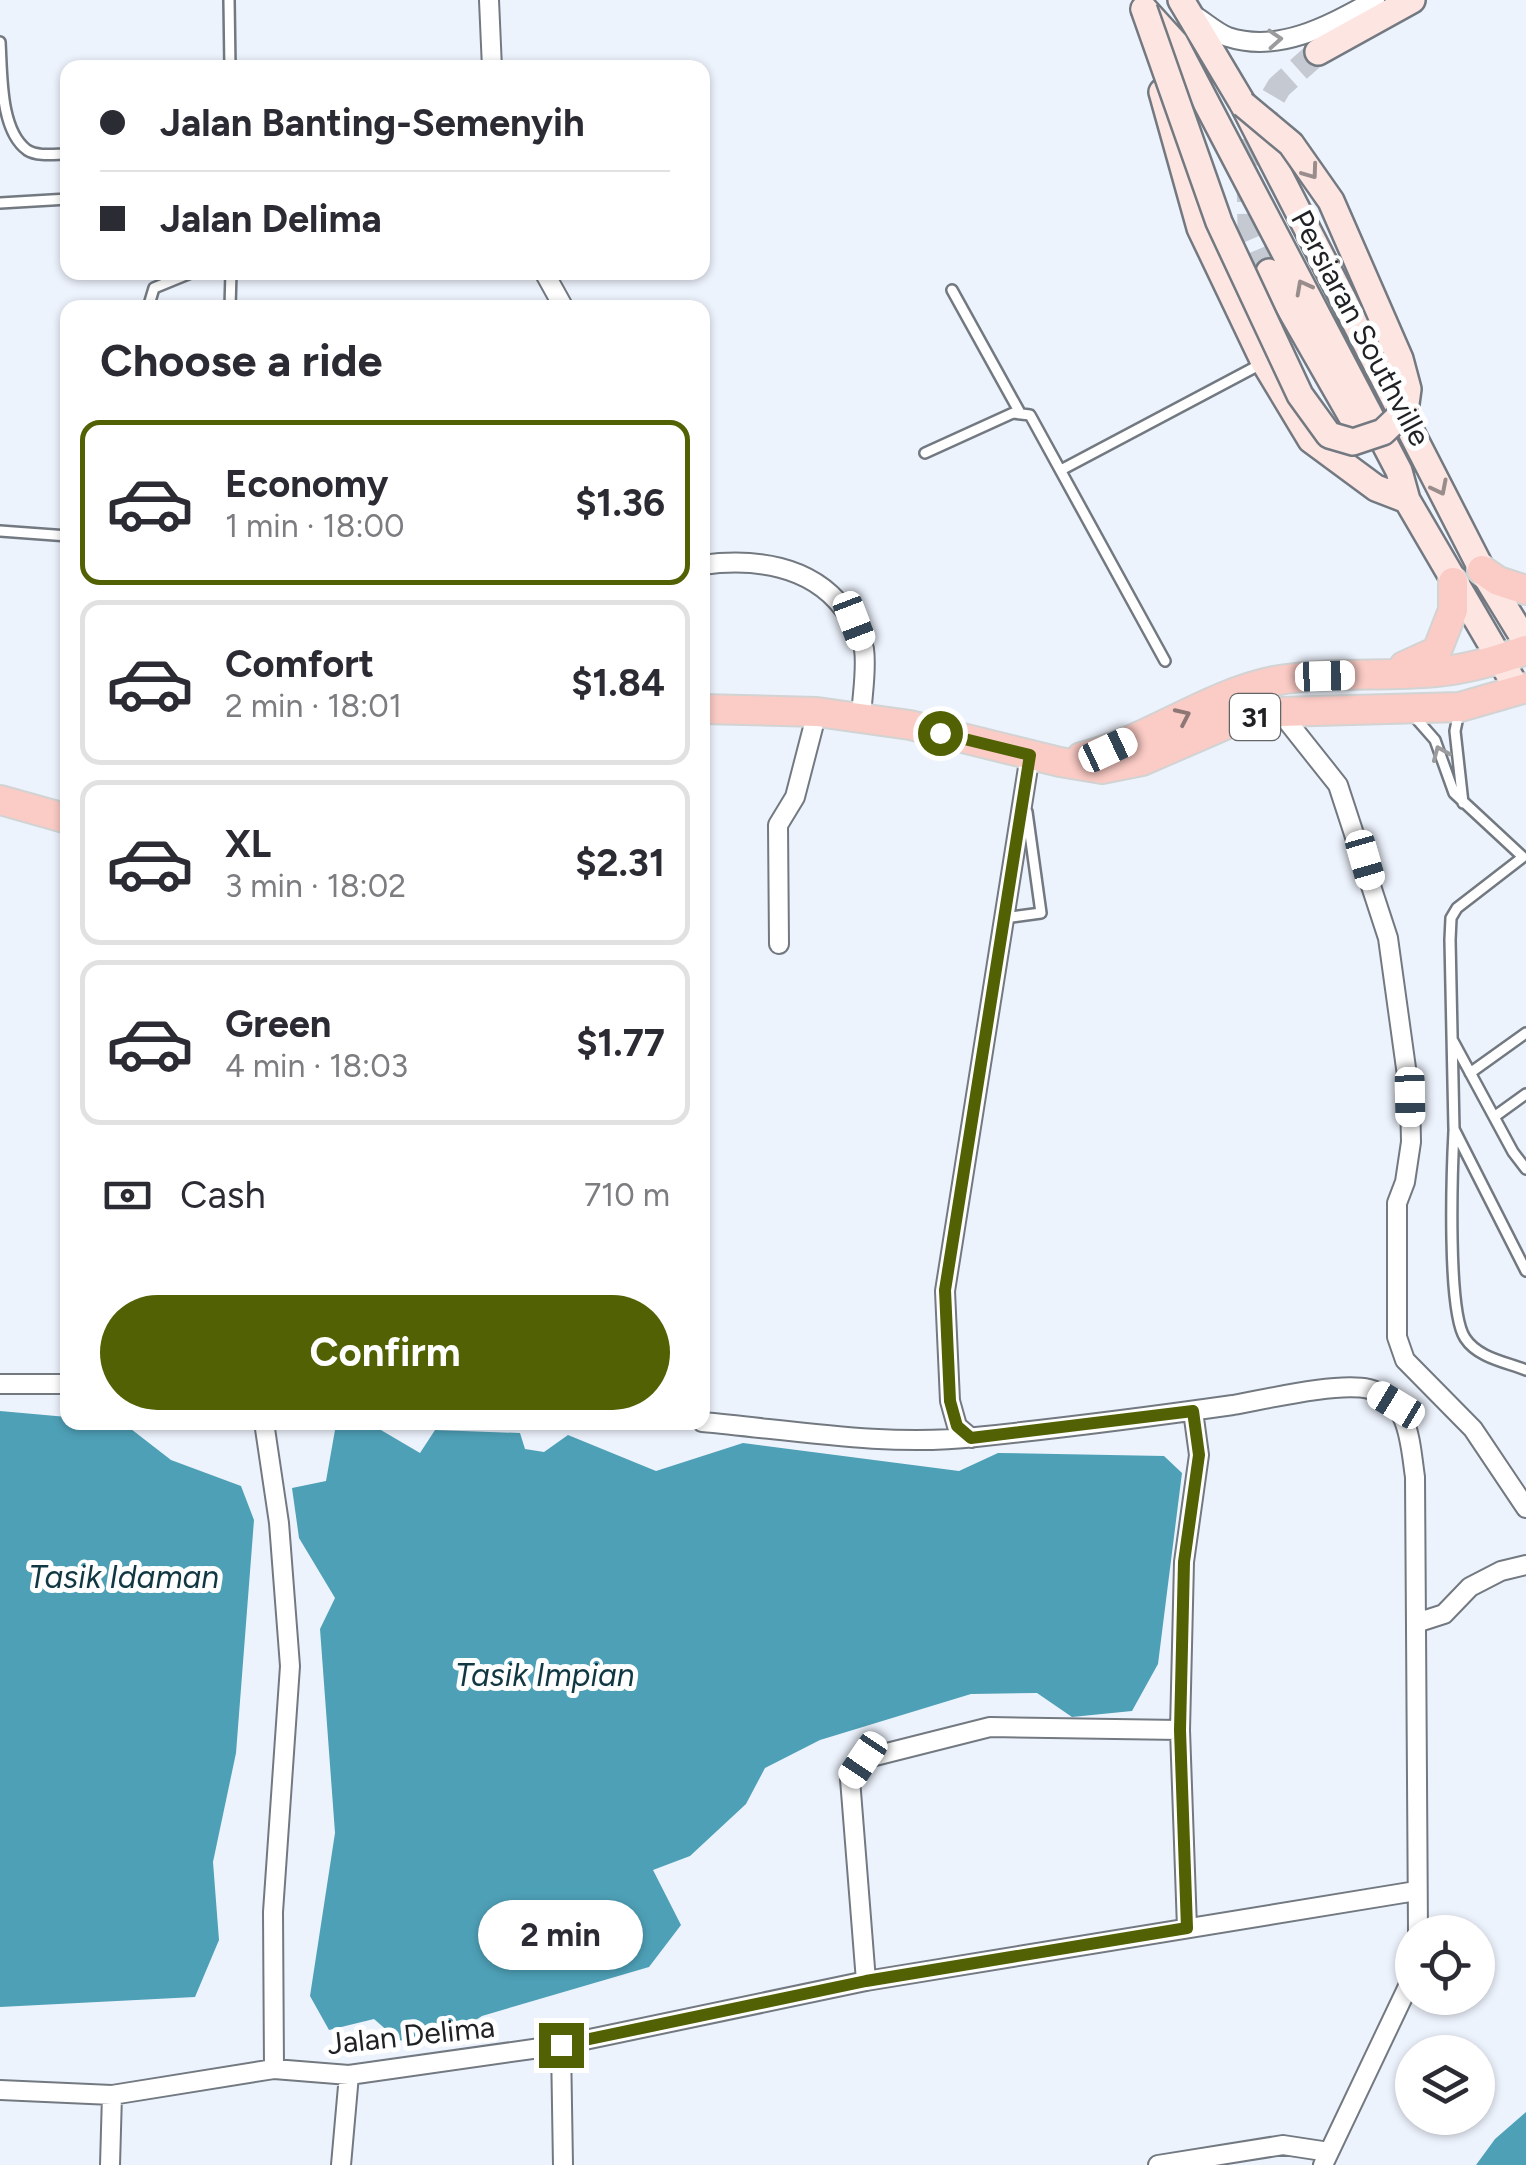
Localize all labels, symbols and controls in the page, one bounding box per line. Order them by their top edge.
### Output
one-way arrow [1267,28,1283,50]
text: Jalan Banting-Semenyih [160,100,585,146]
one-way arrow [1299,161,1317,180]
text: Jalan Delima [160,196,382,242]
street label: Persiaran Southville [1283,204,1439,452]
one-way arrow [1296,280,1315,298]
text: Choose a ride [100,333,382,387]
icon: car [105,458,195,548]
text: Economy [225,461,388,507]
one-way arrow [1428,477,1447,495]
text: $1.36 [575,480,665,526]
text: 1 min · 18:00 [225,507,405,545]
car [829,588,879,654]
icon: car [105,638,195,728]
text: Comfort [225,641,374,687]
text: $1.84 [571,660,665,706]
car [1294,660,1356,692]
text: 2 min · 18:01 [225,687,402,725]
road number: 31 [1230,694,1280,740]
one-way arrow [1173,708,1191,728]
route start [918,711,963,756]
car [1074,724,1142,776]
one-way arrow [1432,745,1452,763]
icon: car [105,818,195,908]
text: XL [225,821,271,867]
car [1342,827,1388,893]
text: $2.31 [575,840,665,886]
text: 3 min · 18:02 [225,867,406,905]
icon: car [105,998,195,1088]
text: Green [225,1001,331,1047]
text: $1.77 [576,1020,665,1066]
text: 4 min · 18:03 [225,1047,408,1085]
car [1394,1067,1426,1127]
icon: cash [100,1168,155,1223]
text: Cash [180,1172,266,1218]
text: 710 m [584,1176,670,1214]
button: Confirm [100,1295,670,1410]
car [1363,1377,1429,1433]
water label: Tasik Idaman [29,1558,219,1596]
water label: Tasik Impian [455,1656,635,1694]
car [834,1727,892,1793]
callout: 2 min [478,1900,644,1970]
map controls [1395,1915,1495,2135]
button: locate [1395,1915,1495,2015]
text: 2 min [520,1916,601,1954]
street label: Jalan Delima [325,2008,497,2062]
route end [539,2023,584,2068]
button: layers [1395,2035,1495,2135]

